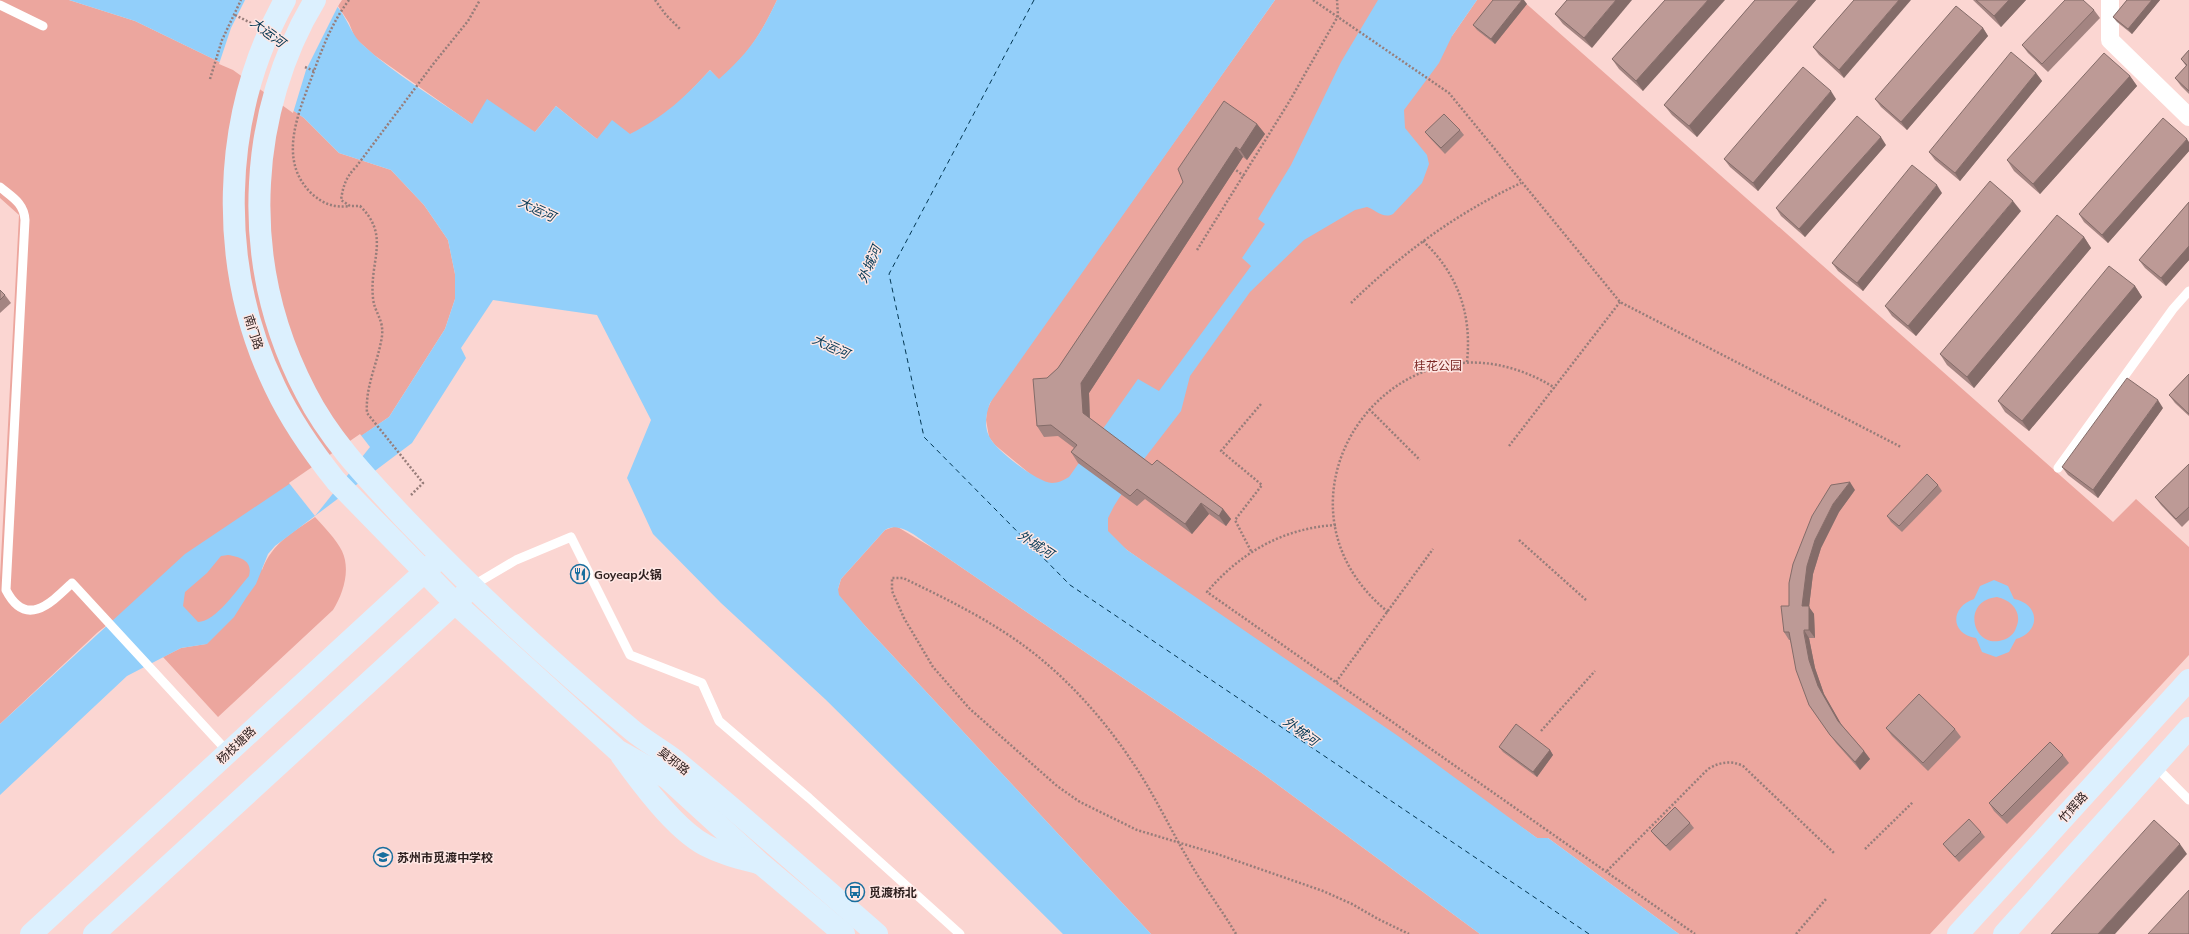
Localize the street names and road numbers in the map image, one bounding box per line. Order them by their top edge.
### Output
street label: 南门路 [241,313,267,351]
street label: 杨枝塘路 [213,723,259,767]
street label: 莫邪路 [655,744,693,778]
street label: 竹辉路 [2055,789,2091,825]

